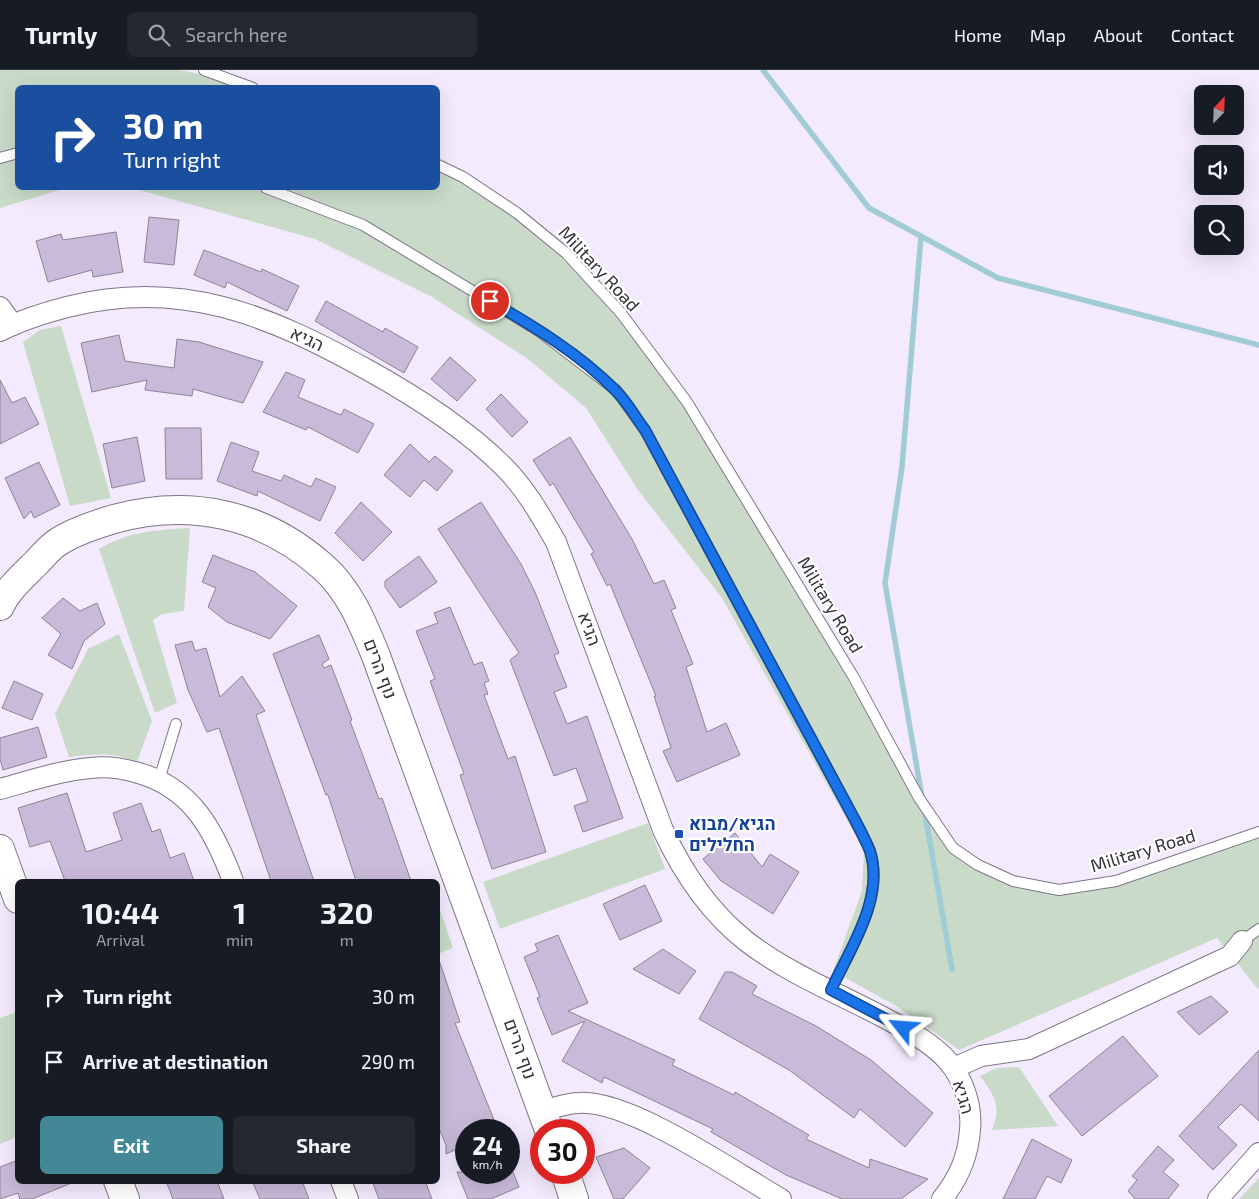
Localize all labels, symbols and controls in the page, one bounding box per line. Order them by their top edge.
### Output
search box [127,12,477,57]
text: Turnly [25,20,97,49]
icon: search [145,21,173,49]
text: Search here [185,23,287,46]
text: Home [954,24,1002,46]
text: Map [1030,24,1066,46]
text: About [1094,24,1143,46]
text: Contact [1171,24,1234,46]
north arrow [1194,85,1244,135]
map controls [1194,85,1244,255]
text: 30 m [123,104,203,146]
icon: right [40,105,105,170]
button: sound [1194,145,1244,195]
text: Turn right [123,146,221,172]
button: search [1194,205,1244,255]
street label: Military Road [555,221,645,316]
pin [469,280,511,322]
icon: arrive [476,287,504,315]
street label: הגיא [287,321,328,355]
street label: Military Road [793,552,868,657]
street label: הגיא [574,609,606,649]
street label: נוף הרים [359,635,402,702]
place label: הגיא/מבוא החלילים [689,812,776,855]
street label: Military Road [1088,824,1198,876]
marker: הגיא/מבוא החלילים [673,828,685,840]
text: 10:44 [82,894,159,930]
text: 1 [233,894,246,930]
text: 320 [320,894,373,930]
text: Arrival [96,930,145,949]
text: min [226,930,253,949]
text: m [340,930,354,949]
icon: right [40,983,68,1011]
text: Turn right [83,985,171,1008]
text: 30 m [372,985,415,1008]
position arrow [876,1001,928,1053]
street label: נוף הרים [500,1015,542,1082]
icon: arrive [40,1048,68,1076]
text: Arrive at destination [83,1050,268,1073]
text: 290 m [361,1050,415,1073]
street label: הגיא [948,1077,980,1116]
button: Exit [40,1116,223,1174]
button: Share [233,1116,415,1174]
speed limit sign: 30 [530,1119,595,1184]
text: 24 [472,1130,503,1160]
text: km/h [473,1157,502,1171]

